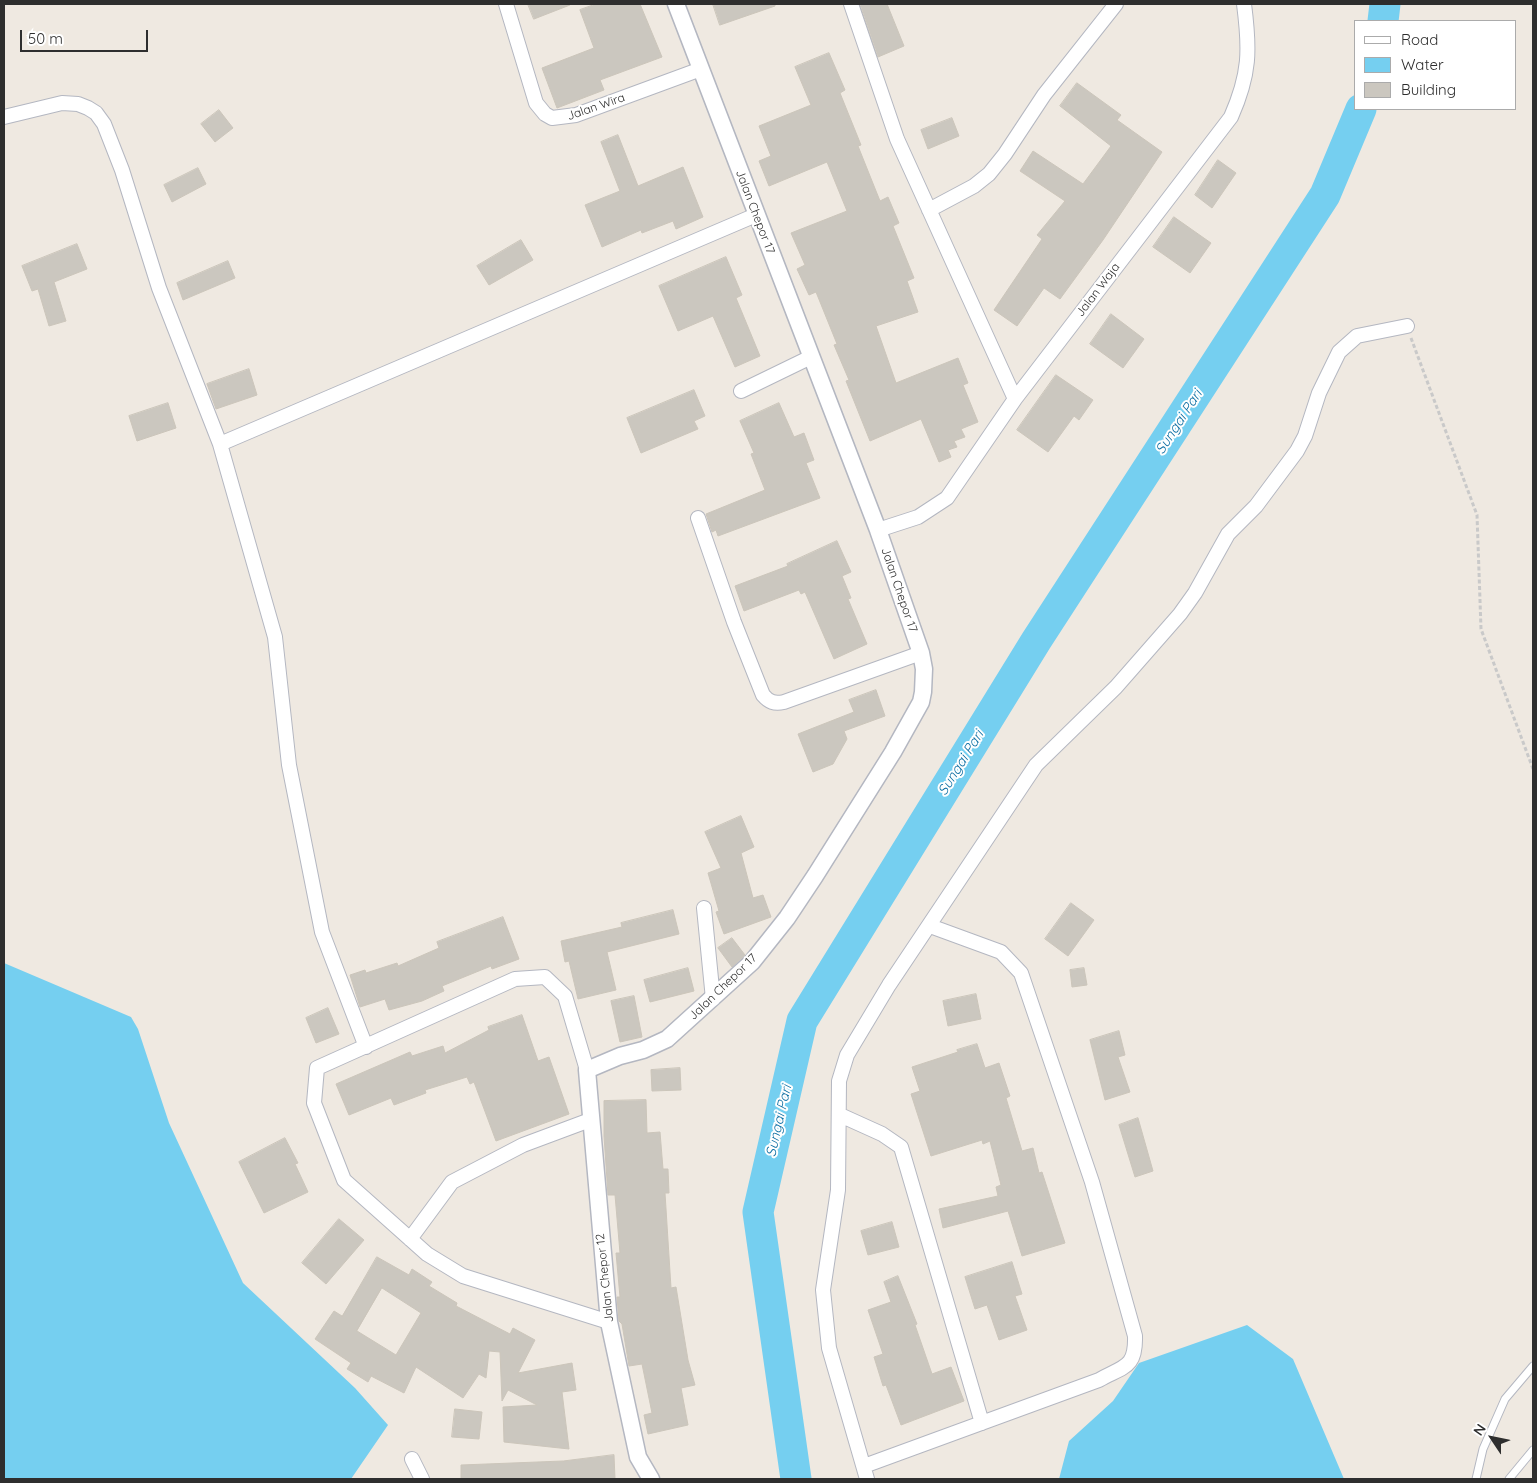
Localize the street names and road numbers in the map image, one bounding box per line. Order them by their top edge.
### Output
street label: Jalan Wira [565,90,627,124]
street label: Jalan Chepor 17 [732,168,778,256]
street label: Jalan Waja [1073,260,1123,320]
street label: Jalan Chepor 17 [878,546,920,634]
street label: Jalan Chepor 17 [686,951,760,1023]
street label: Jalan Chepor 12 [593,1233,617,1323]

